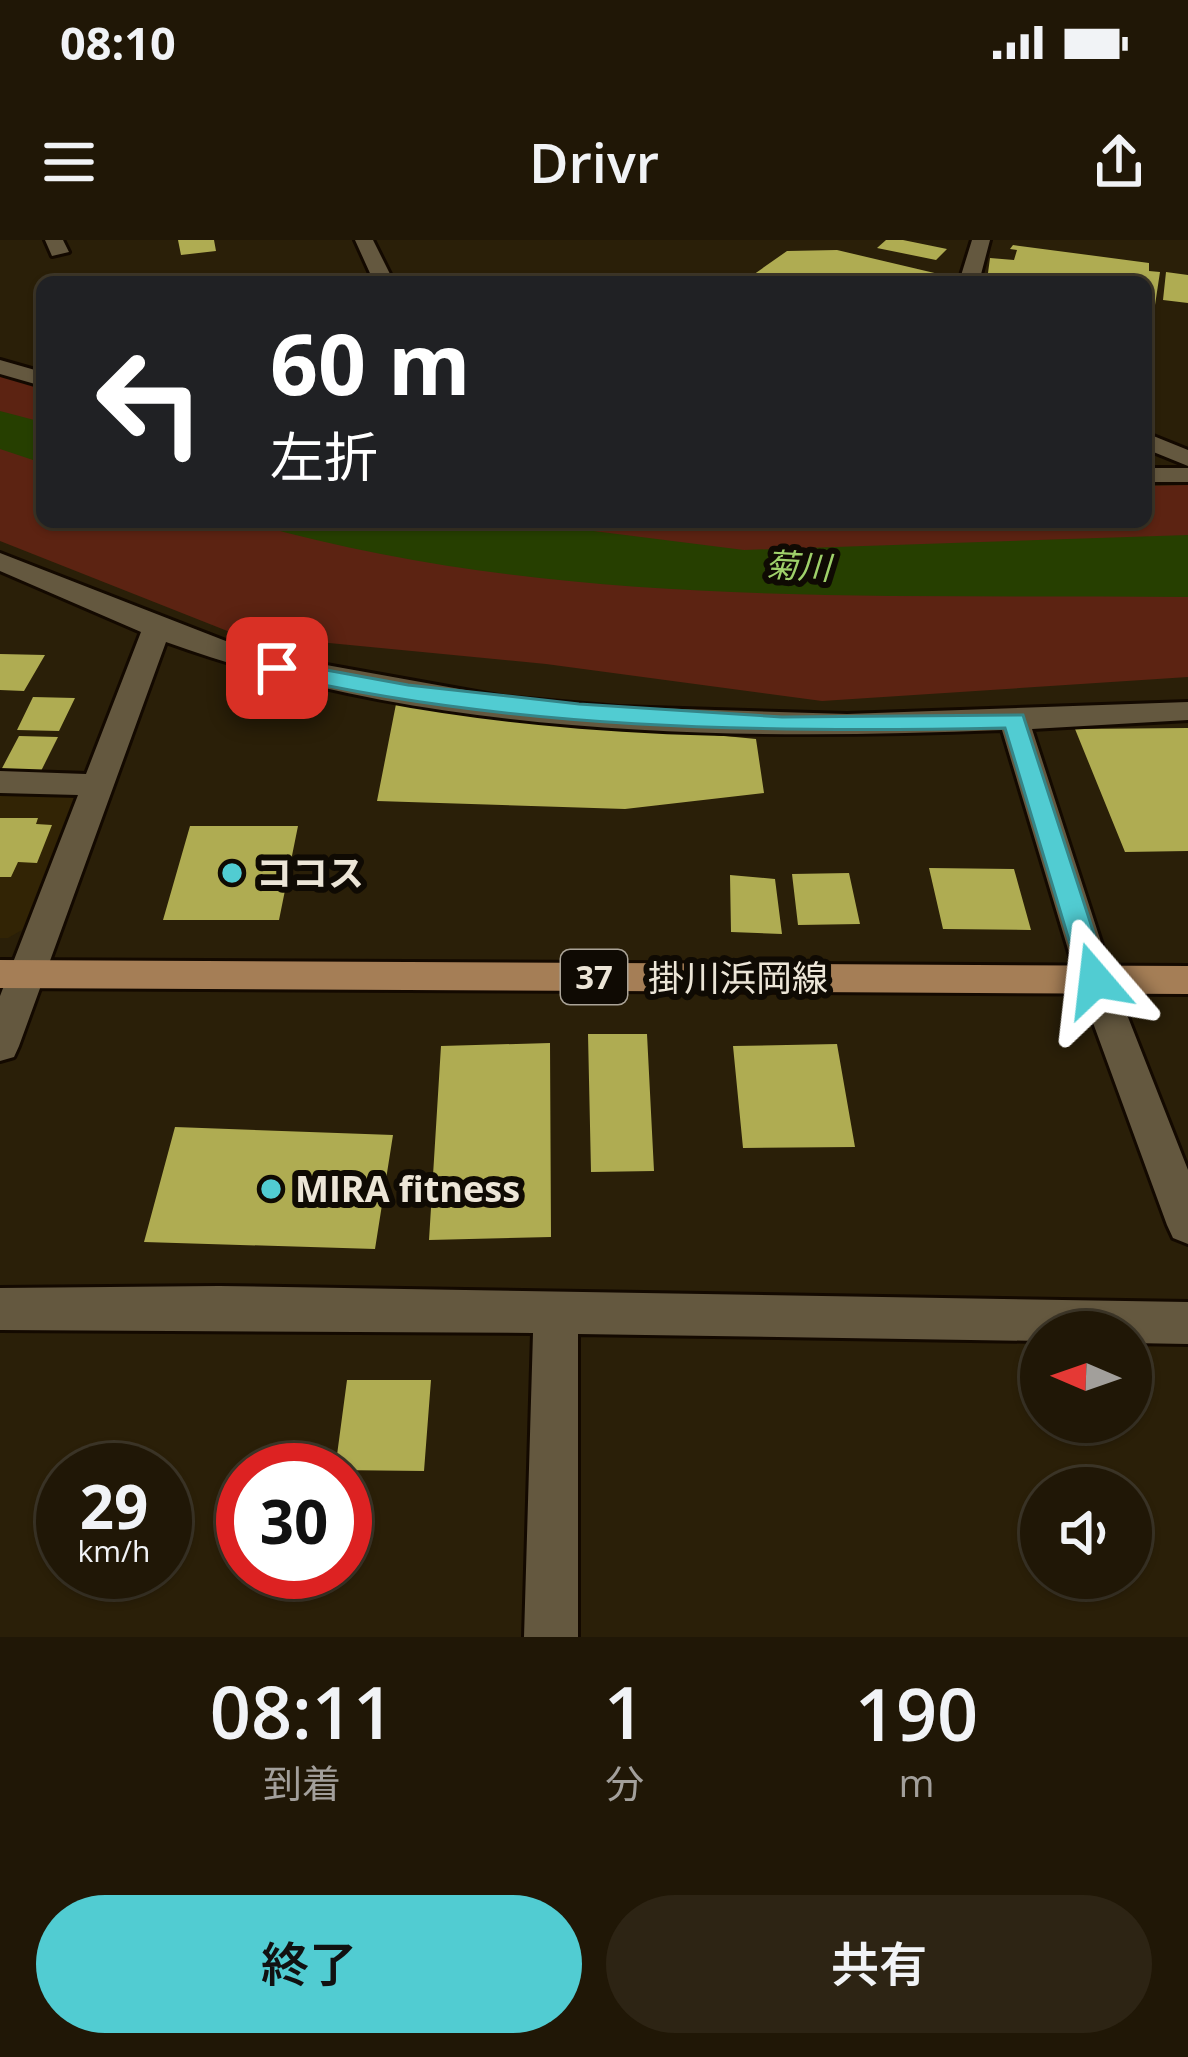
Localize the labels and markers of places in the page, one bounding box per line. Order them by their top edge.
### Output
pin [226,617,328,719]
place label: ココス [256,848,364,897]
marker: ココス [219,860,245,886]
place label: MIRA fitness [295,1164,520,1213]
marker: MIRA fitness [258,1176,284,1202]

